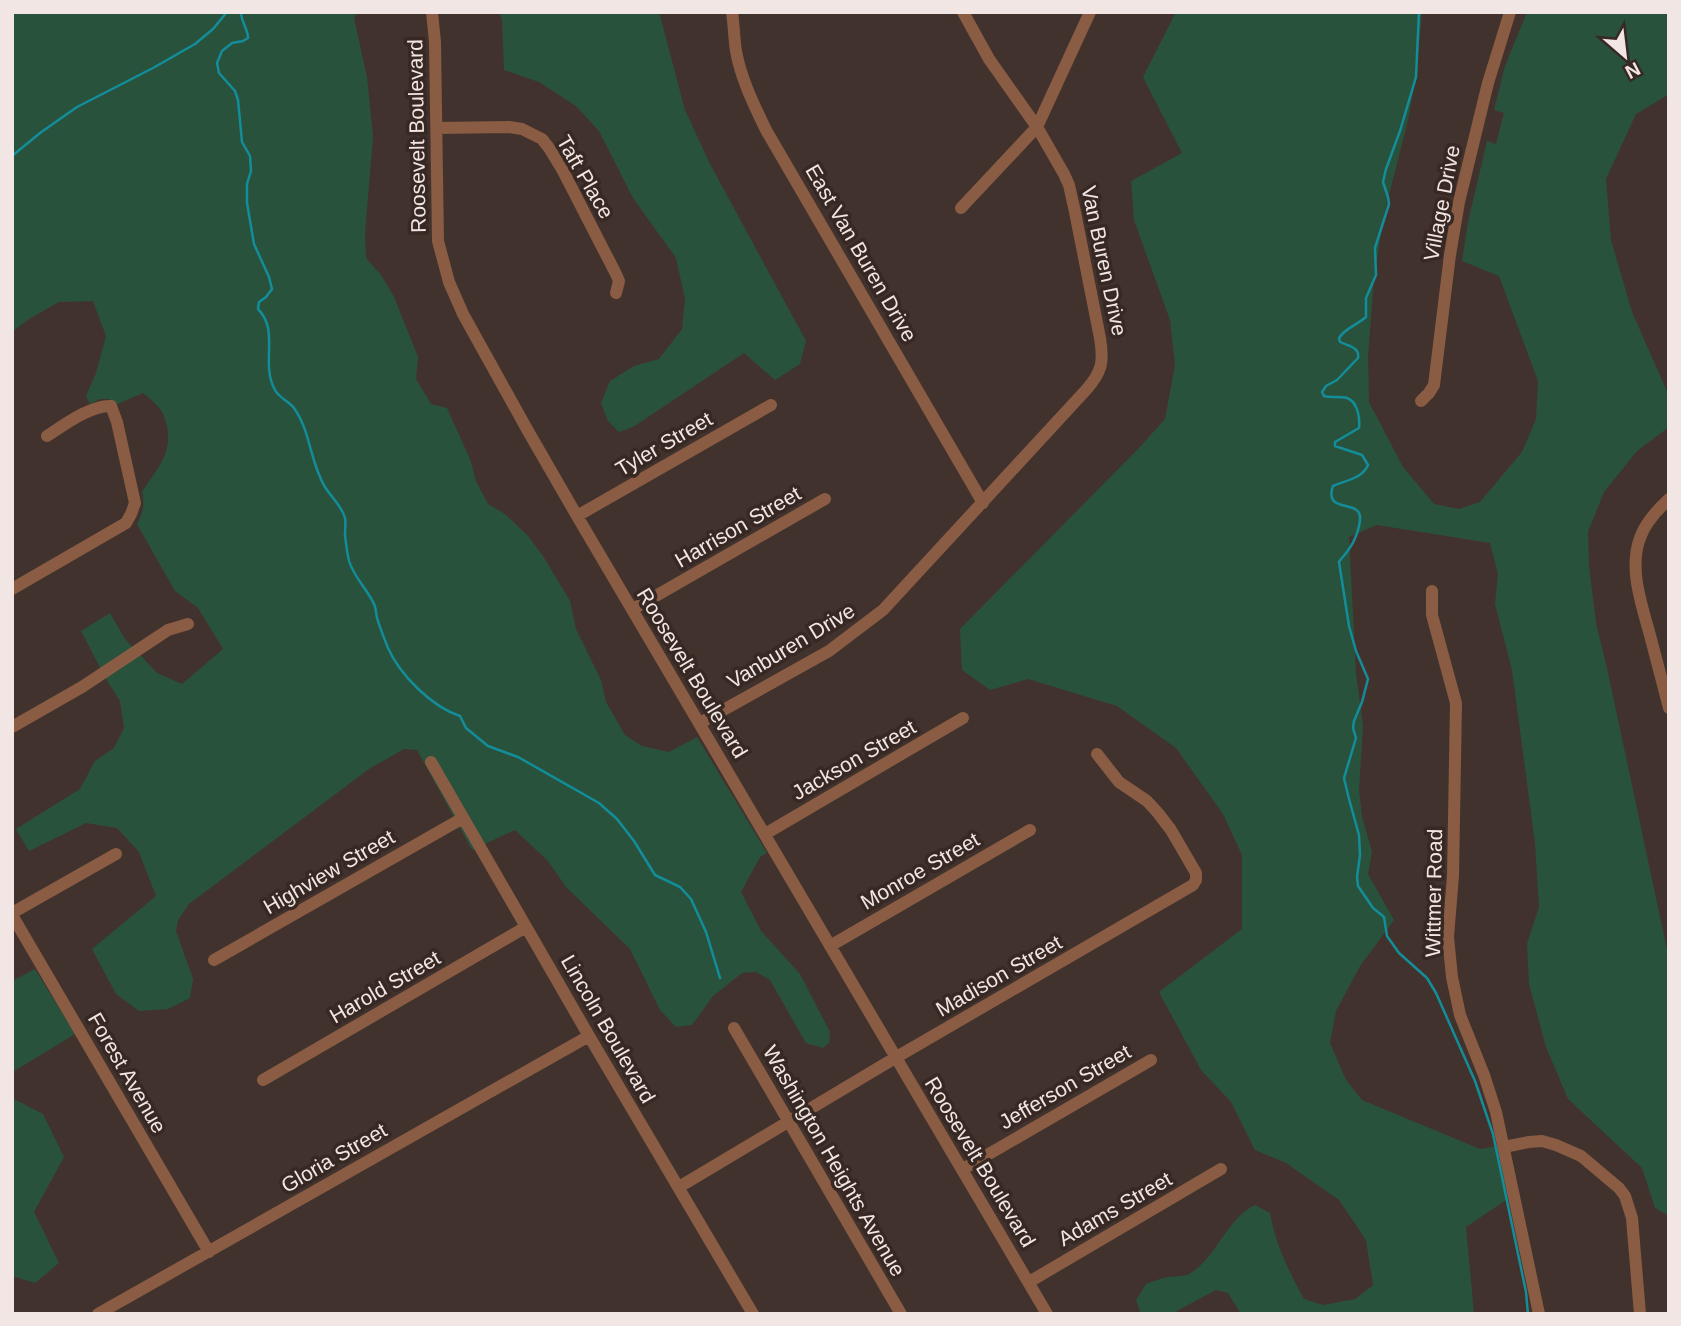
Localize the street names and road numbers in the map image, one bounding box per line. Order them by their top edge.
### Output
street label: Roosevelt Boulevard [403,39,430,233]
street label: Taft Place [552,131,618,222]
street label: Village Drive [1419,143,1464,263]
street label: East Van Buren Drive [801,160,921,345]
street label: Van Buren Drive [1077,184,1132,338]
street label: Tyler Street [612,407,716,480]
street label: Harrison Street [671,481,805,572]
street label: Roosevelt Boulevard [633,584,752,762]
street label: Vanburen Drive [723,599,859,693]
street label: Jackson Street [788,715,920,804]
street label: Highview Street [259,825,398,918]
street label: Monroe Street [856,827,983,914]
street label: Wittmer Road [1421,829,1446,957]
street label: Madison Street [932,930,1066,1021]
street label: Harold Street [325,946,444,1027]
street label: Lincoln Boulevard [557,951,660,1107]
street label: Forest Avenue [84,1009,171,1137]
street label: Jefferson Street [995,1040,1135,1133]
street label: Washington Heights Avenue [759,1041,910,1280]
street label: Roosevelt Boulevard [921,1073,1040,1251]
street label: Gloria Street [277,1118,391,1197]
street label: Adams Street [1054,1167,1176,1250]

